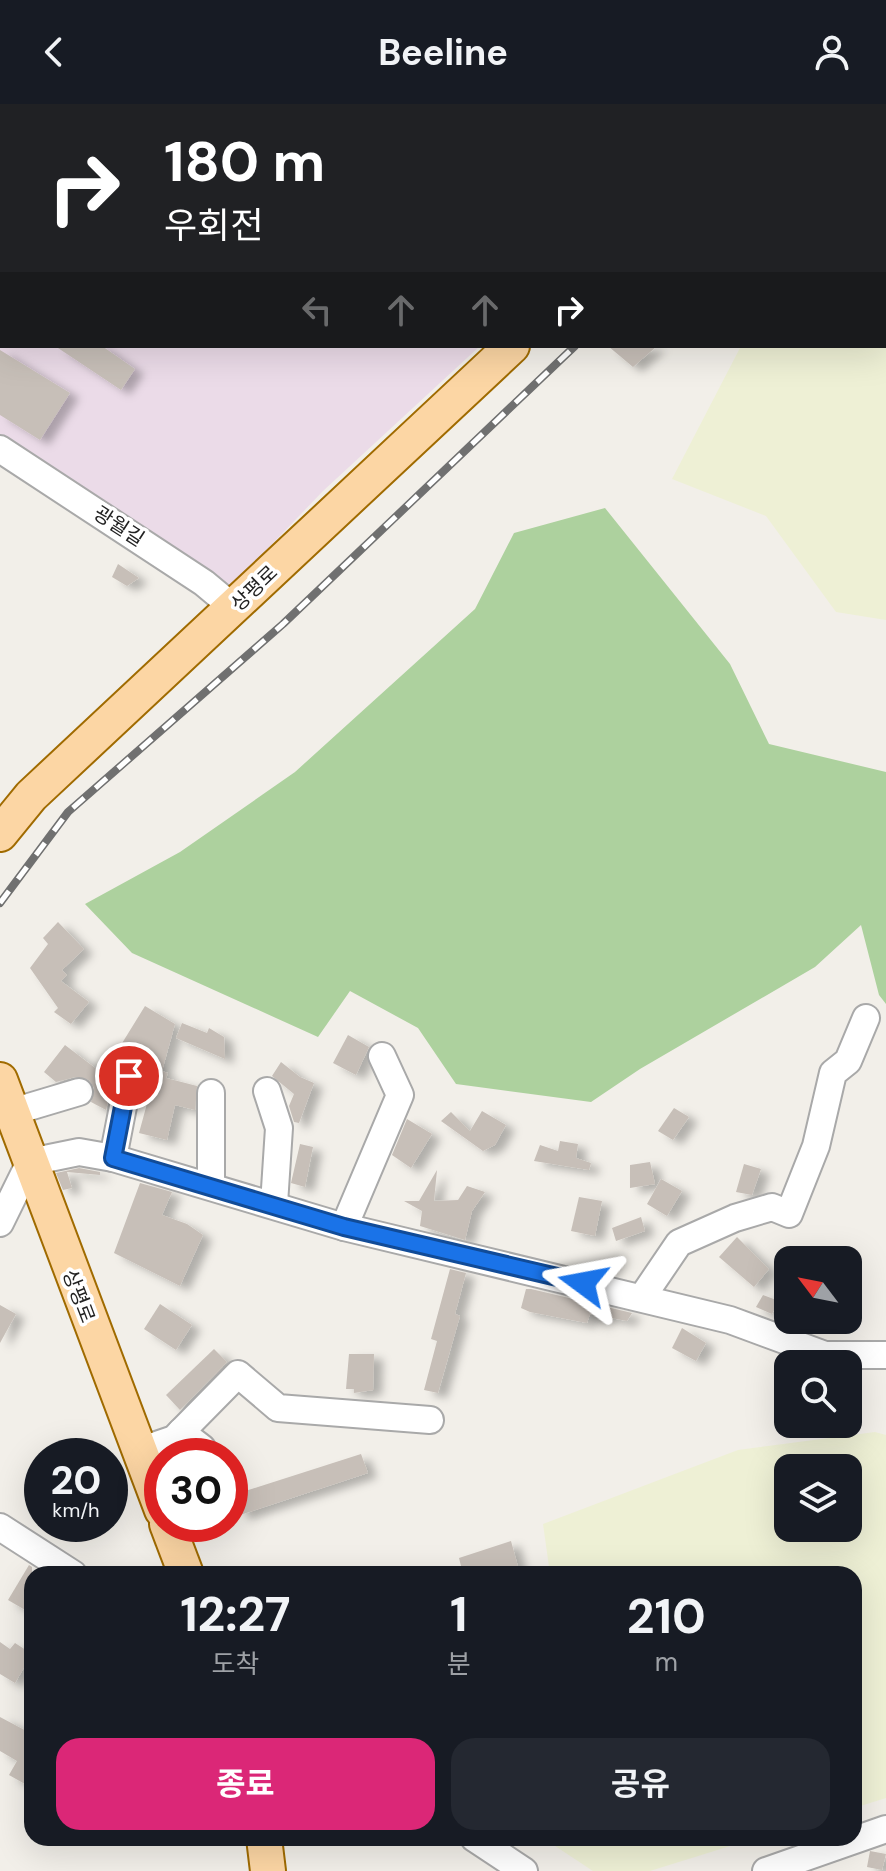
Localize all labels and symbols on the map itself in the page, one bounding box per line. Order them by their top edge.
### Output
street label: 광월길 [89,500,149,552]
street label: 상평로 [225,559,283,617]
pin [95,1042,163,1110]
position arrow [541,1241,625,1325]
north arrow [774,1246,862,1334]
street label: 상평로 [57,1266,101,1326]
speed limit sign: 30 [144,1438,248,1542]

